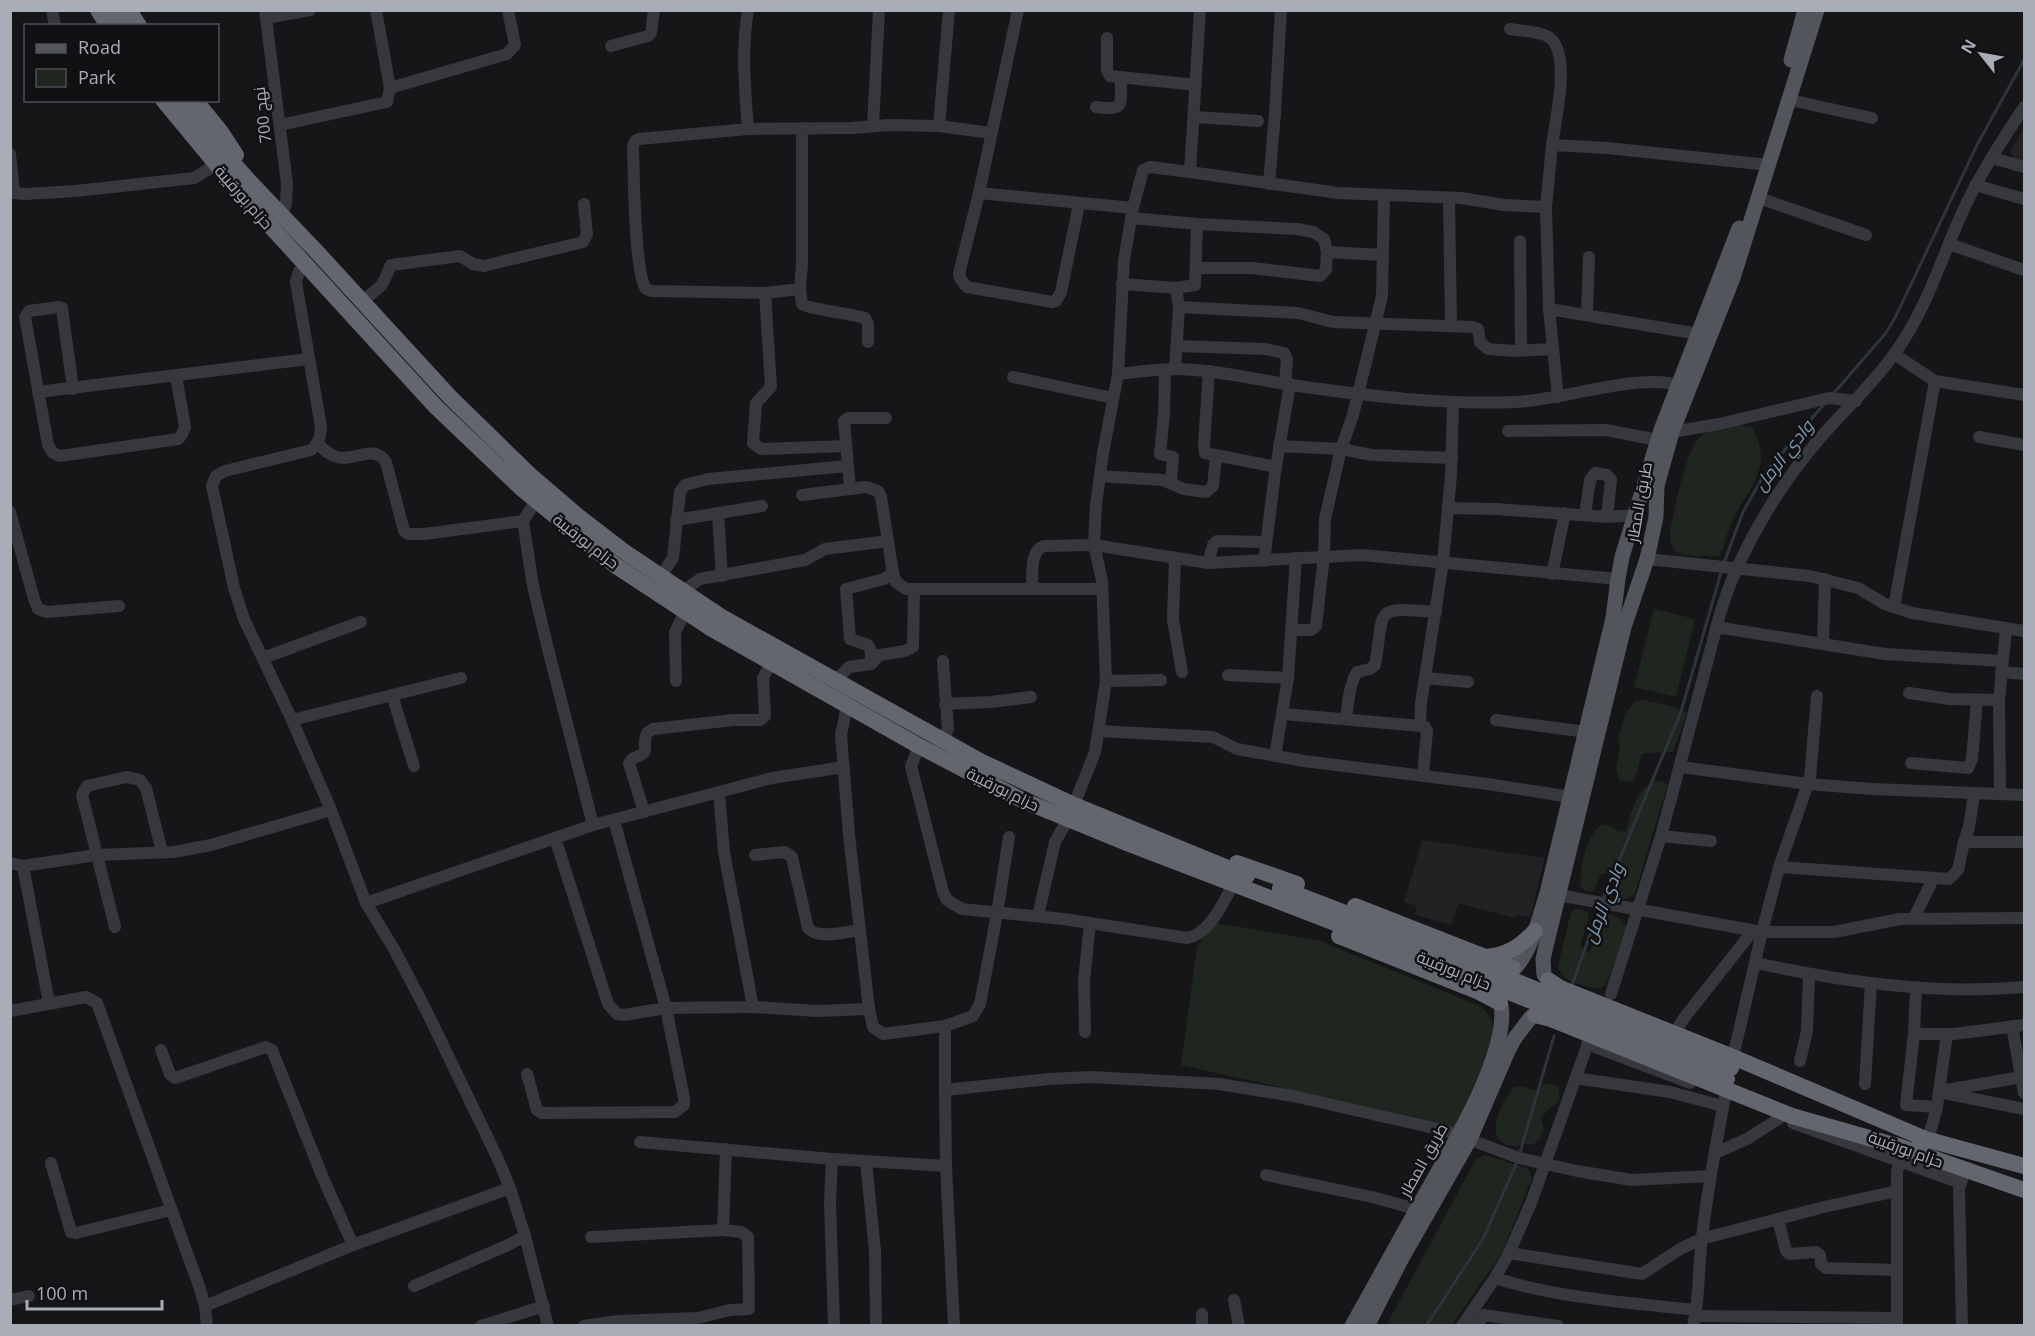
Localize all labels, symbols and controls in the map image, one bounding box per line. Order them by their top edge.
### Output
legend [24,24,219,102]
north arrow [1951,24,2011,84]
text: Road [78,35,121,59]
text: N [1955,35,1981,58]
text: Park [78,65,116,89]
street label: نهج 700 [248,85,277,144]
street label: حزام بورقيبة [209,160,278,234]
water label: وادي الرمل [1748,414,1821,497]
street label: طريق المطار [1621,460,1657,545]
street label: حزام بورقيبة [548,508,624,575]
street label: حزام بورقيبة [963,762,1043,817]
water label: وادي الرمل [1577,859,1632,947]
street label: حزام بورقيبة [1413,945,1494,996]
street label: طريق المطار [1393,1119,1452,1202]
street label: حزام بورقيبة [1865,1125,1947,1174]
scale bar [27,1273,162,1311]
text: 100 m [36,1281,88,1305]

